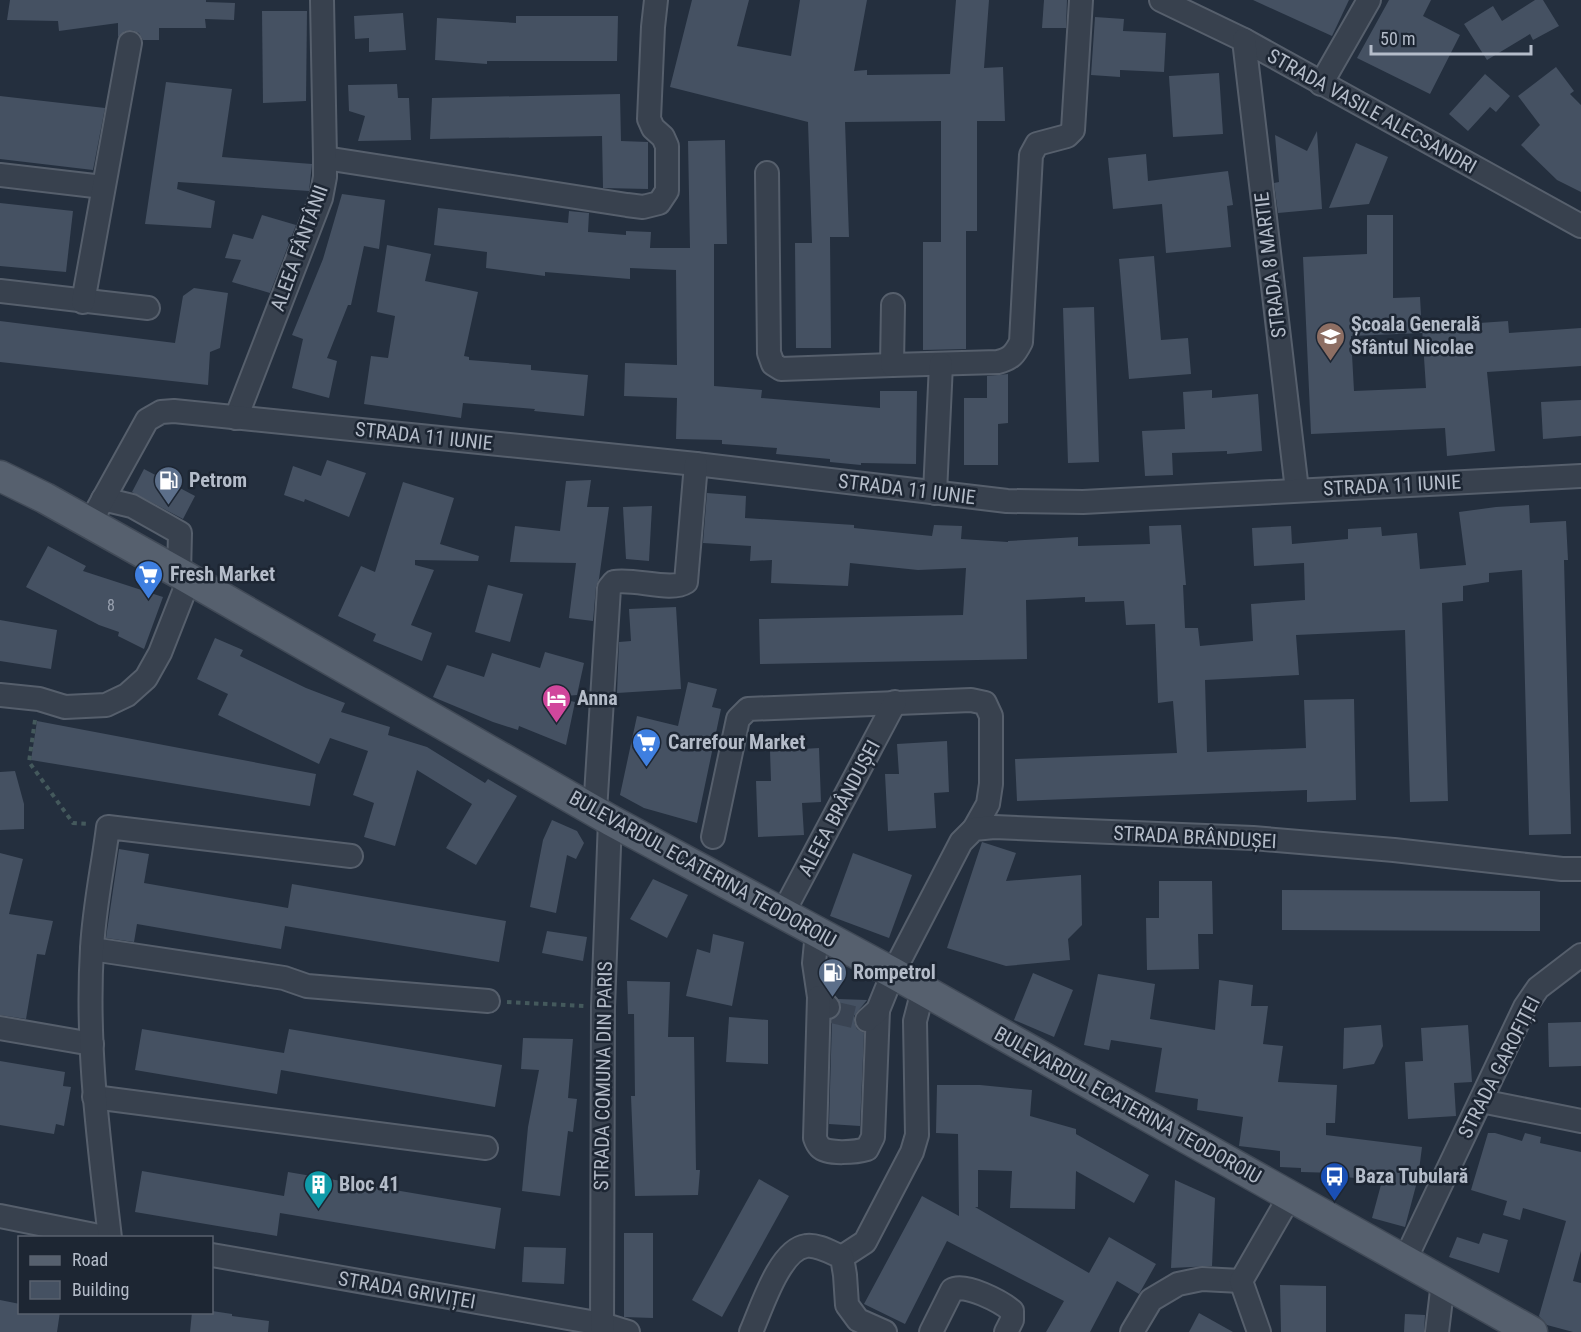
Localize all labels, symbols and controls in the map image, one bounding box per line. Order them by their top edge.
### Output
scale bar [1371,18,1532,56]
text: 50 m [1380,28,1415,49]
street label: STRADA VASILE ALECSANDRI [1263,43,1481,179]
street label: ALEEA FÂNTÂNII [265,182,333,314]
street label: STRADA 8 MARTIE [1249,191,1291,339]
place label: Școala Generală Sfântul Nicolae [1351,312,1480,359]
school or university icon: Școala Generală Sfântul Nicolae [1314,320,1346,362]
street label: STRADA 11 IUNIE [354,417,494,455]
fuel station icon: Petrom [152,464,184,506]
place label: Petrom [189,468,247,492]
street label: STRADA 11 IUNIE [837,469,977,509]
street label: STRADA 11 IUNIE [1322,469,1462,501]
supermarket icon: Fresh Market [133,558,165,600]
place label: Fresh Market [170,562,275,586]
house number: 8 [107,596,115,615]
hotel icon: Anna [540,682,572,724]
place label: Anna [577,686,618,710]
supermarket icon: Carrefour Market [631,726,663,768]
place label: Carrefour Market [668,730,805,754]
street label: ALEEA BRÂNDUȘEI [793,736,885,880]
street label: BULEVARDUL ECATERINA TEODOROIU [565,785,841,953]
street label: STRADA BRÂNDUȘEI [1113,821,1277,853]
fuel station icon: Rompetrol [816,956,848,998]
place label: Rompetrol [853,960,936,984]
street label: STRADA COMUNA DIN PARIS [589,961,617,1191]
street label: STRADA GAROFIȚEI [1453,992,1546,1142]
street label: BULEVARDUL ECATERINA TEODOROIU [990,1021,1266,1189]
bus stop icon: Baza Tubulară [1318,1160,1350,1202]
place label: Baza Tubulară [1355,1164,1468,1188]
building icon: Bloc 41 [302,1168,334,1210]
place label: Bloc 41 [339,1172,399,1196]
legend [18,1236,213,1314]
text: Road [72,1249,108,1270]
street label: STRADA GRIVIȚEI [336,1266,478,1315]
text: Building [72,1279,129,1300]

